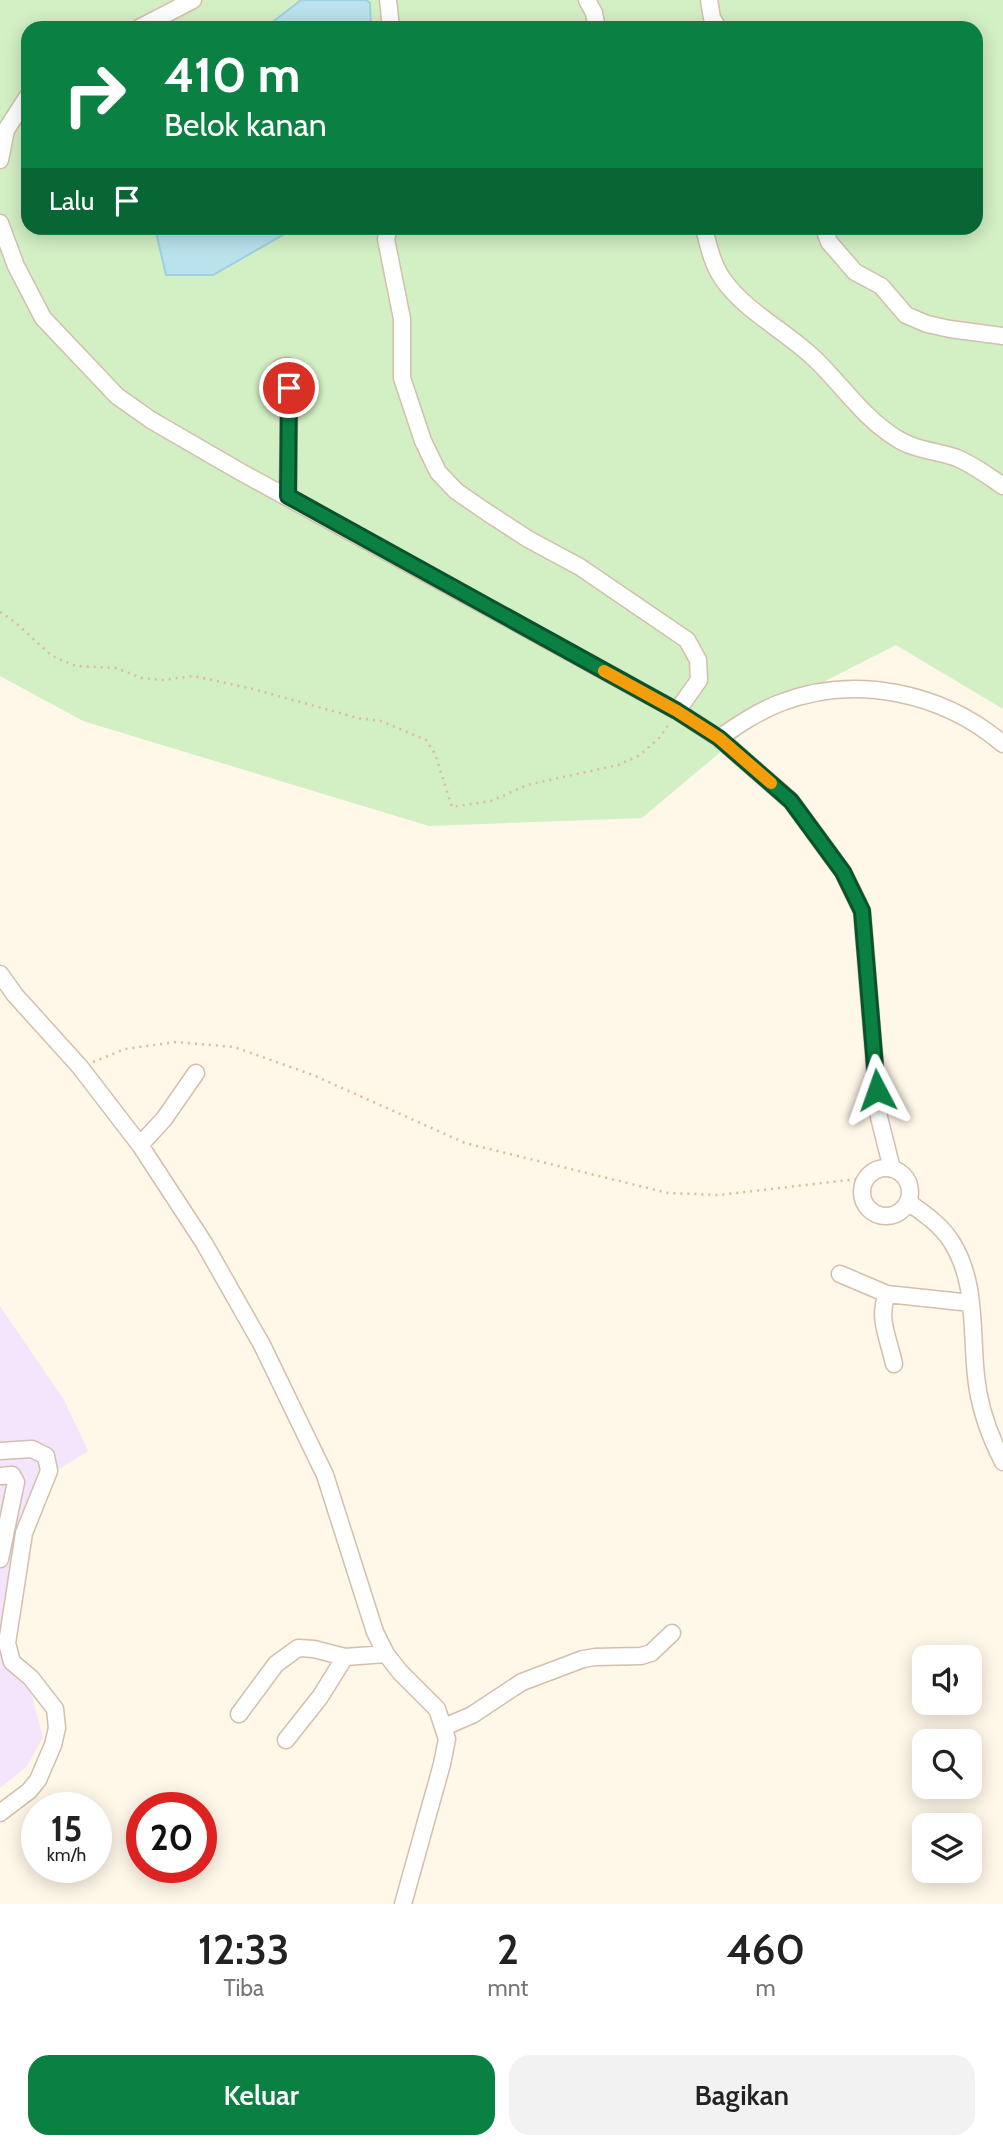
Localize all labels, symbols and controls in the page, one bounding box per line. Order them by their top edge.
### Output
text: 410 m [164,45,300,104]
icon: right [49,49,140,140]
text: Belok kanan [164,105,327,144]
icon: arrive [108,182,146,220]
text: Lalu [49,185,94,217]
pin [259,358,319,418]
icon: arrive [270,369,308,407]
position arrow [840,1053,914,1127]
map controls [912,1645,982,1883]
button: sound [912,1645,982,1715]
button: search [912,1729,982,1799]
speed limit sign: 20 [126,1792,217,1883]
text: 15 [51,1807,82,1850]
button: layers [912,1813,982,1883]
text: km/h [47,1844,86,1866]
text: 12:33 [198,1923,290,1975]
text: 2 [497,1923,519,1975]
text: 460 [726,1923,805,1975]
text: Tiba [223,1974,264,2002]
text: mnt [488,1974,528,2002]
text: m [756,1974,776,2002]
button: Keluar [28,2055,495,2135]
button: Bagikan [509,2055,975,2135]

